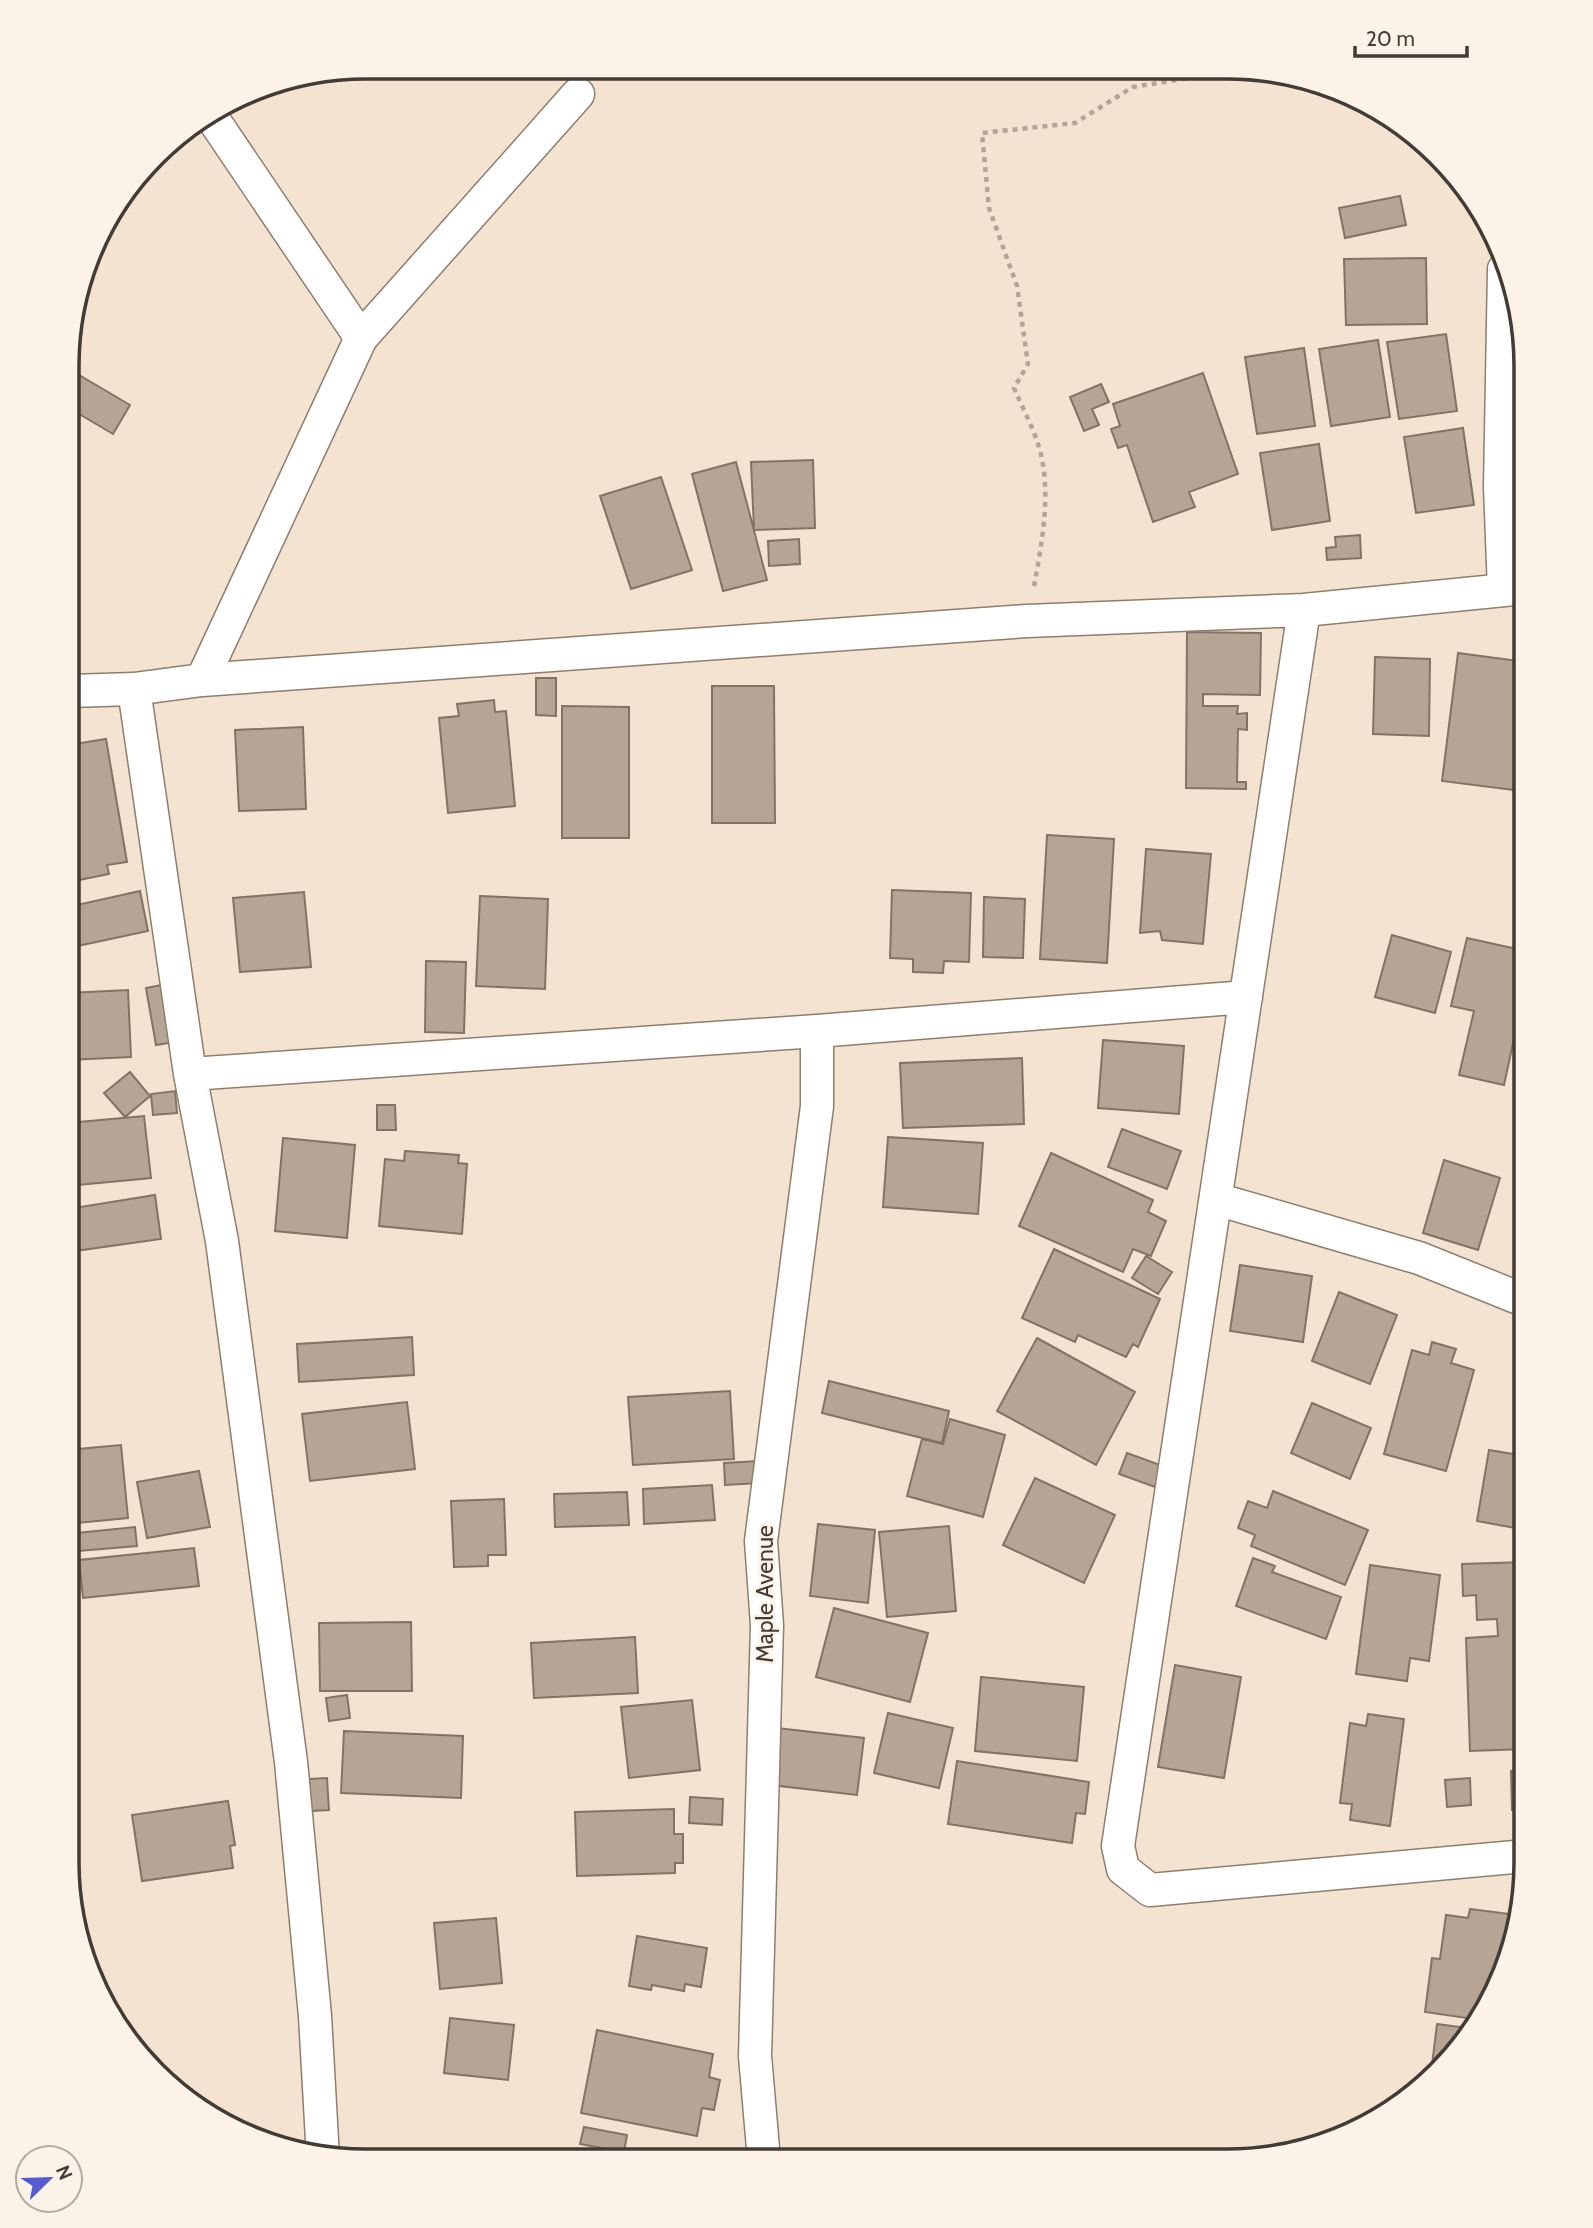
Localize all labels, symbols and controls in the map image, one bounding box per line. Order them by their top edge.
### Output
scale bar [1355,14,1467,58]
text: 20 m [1366,26,1415,51]
street label: Maple Avenue [751,1525,779,1663]
north arrow [14,2144,84,2214]
text: N [51,2162,77,2183]

